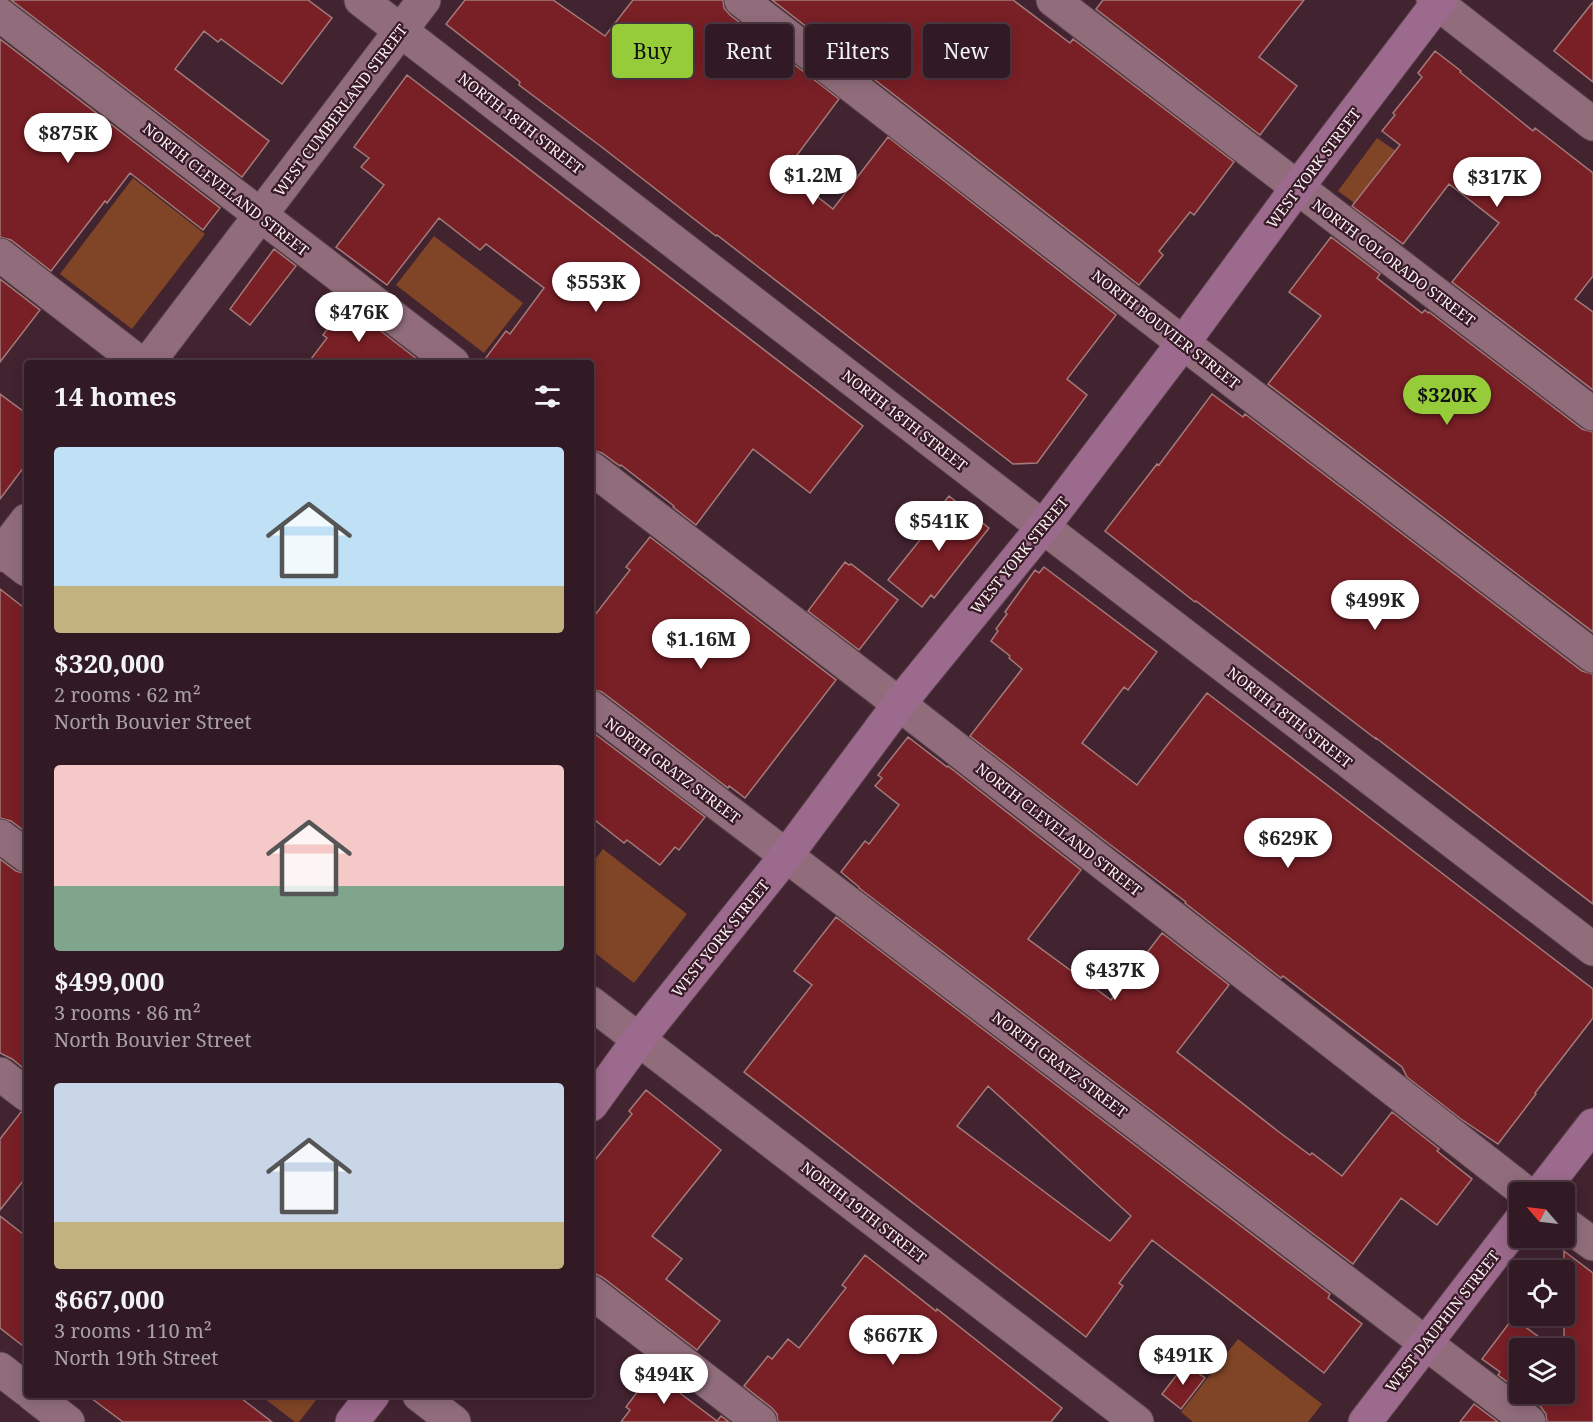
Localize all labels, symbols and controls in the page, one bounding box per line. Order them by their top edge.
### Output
street label: WEST CUMBERLAND STREET [269,20,411,200]
chip: Buy [612,24,693,78]
chip: Rent [705,24,793,78]
chip: Filters [805,24,911,78]
chip: New [923,24,1010,78]
street label: NORTH 18TH STREET [454,68,588,178]
street label: WEST YORK STREET [1261,104,1365,232]
pin: $875K [26,113,110,164]
street label: NORTH CLEVELAND STREET [139,118,313,260]
text: $875K [38,119,98,146]
pin: $1.2M [771,155,855,206]
pin: $317K [1455,157,1539,208]
text: $1.2M [784,161,842,188]
text: $317K [1467,163,1527,190]
street label: NORTH COLORADO STREET [1308,194,1480,330]
pin: $553K [554,262,638,313]
street label: NORTH BOUVIER STREET [1088,265,1244,393]
text: $553K [566,268,626,295]
pin: $476K [317,292,401,343]
text: $476K [329,298,389,325]
street label: NORTH 18TH STREET [838,365,972,475]
pin: $320K [1405,375,1489,426]
text: 14 homes [54,378,176,414]
icon: filters [531,380,564,413]
text: $320K [1417,381,1477,408]
icon: home [255,486,363,594]
street label: WEST YORK STREET [966,492,1072,618]
pin: $541K [897,501,981,552]
text: $541K [909,507,969,534]
pin: $499K [1333,580,1417,631]
text: $499K [1345,586,1405,613]
pin: $1.16M [652,619,750,670]
text: $1.16M [666,625,736,652]
text: $320,000 [54,645,164,681]
street label: NORTH 18TH STREET [1223,662,1357,772]
text: 2 rooms · 62 m² [54,681,201,708]
text: North Bouvier Street [54,708,252,735]
street label: NORTH GRATZ STREET [601,713,745,827]
street label: NORTH CLEVELAND STREET [972,758,1146,900]
icon: home [255,804,363,912]
pin: $629K [1246,818,1330,869]
text: $629K [1258,824,1318,851]
street label: WEST YORK STREET [667,875,773,1001]
pin: $437K [1073,950,1157,1001]
text: $437K [1085,956,1145,983]
text: $499,000 [54,963,164,999]
text: 3 rooms · 86 m² [54,999,201,1026]
street label: NORTH GRATZ STREET [988,1007,1132,1121]
text: North Bouvier Street [54,1026,252,1053]
icon: home [255,1122,363,1230]
street label: NORTH 19TH STREET [797,1157,931,1267]
north arrow [1509,1182,1575,1248]
map controls [1509,1182,1575,1404]
street label: WEST DAUPHIN STREET [1380,1246,1504,1396]
button: locate [1509,1260,1575,1326]
text: $667,000 [54,1281,164,1317]
pin: $667K [851,1315,935,1366]
text: 3 rooms · 110 m² [54,1317,212,1344]
text: $667K [863,1321,923,1348]
pin: $491K [1141,1335,1225,1386]
button: layers [1509,1338,1575,1404]
text: $491K [1153,1341,1213,1368]
text: North 19th Street [54,1344,218,1371]
pin: $494K [622,1354,706,1405]
text: $494K [634,1360,694,1387]

